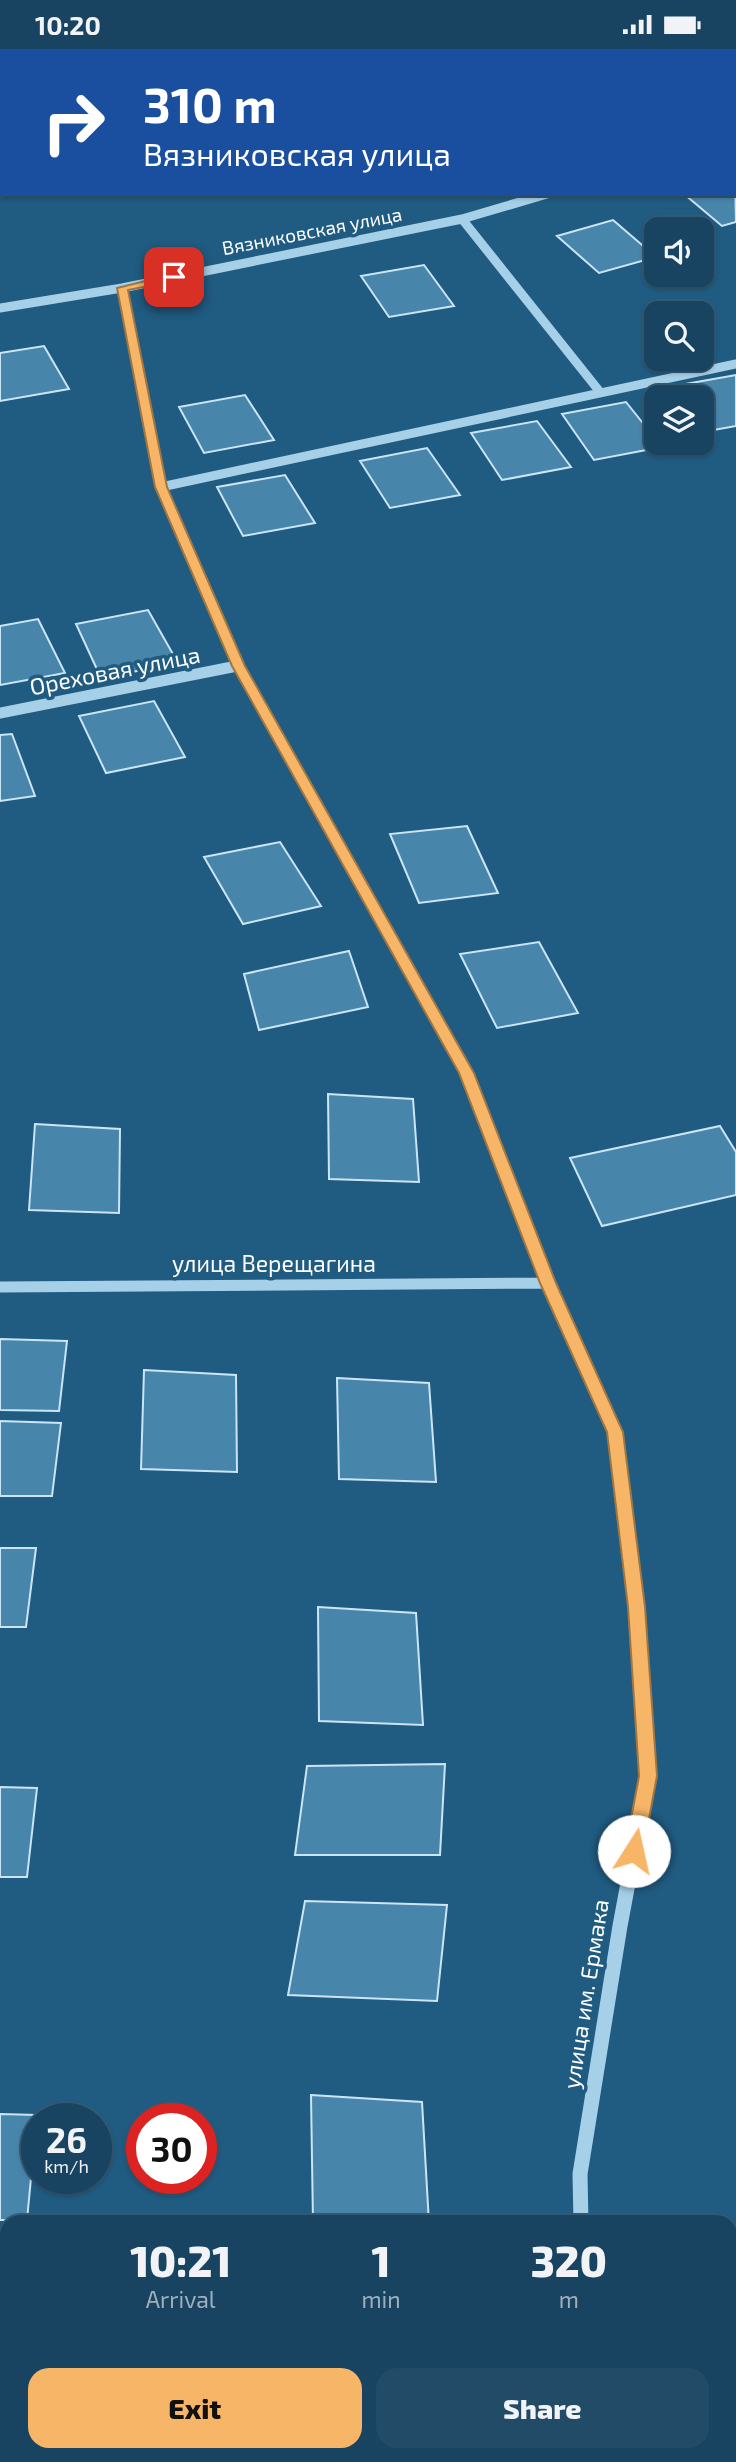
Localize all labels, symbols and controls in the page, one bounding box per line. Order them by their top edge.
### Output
text: 10:20 [35,9,101,40]
text: 310 m [143,74,277,133]
icon: right [28,77,119,168]
text: Вязниковская улица [143,134,451,172]
street label: Вязниковская улица [220,202,404,260]
map controls [644,217,714,455]
button: sound [644,217,714,287]
pin [144,247,204,307]
icon: arrive [155,258,193,296]
button: search [644,301,714,371]
button: layers [644,385,714,455]
street label: Ореховая улица [27,640,203,701]
street label: улица Верещагина [172,1249,376,1278]
position arrow [597,1814,671,1888]
street label: улица им. Ермака [556,1897,615,2091]
speed limit sign: 30 [126,2103,217,2194]
text: 26 [46,2118,87,2160]
text: km/h [44,2155,89,2177]
text: 10:21 [130,2235,231,2285]
text: 1 [372,2235,391,2285]
text: 320 [531,2235,607,2285]
text: Arrival [146,2285,216,2313]
text: min [361,2285,401,2313]
text: m [559,2285,579,2313]
button: Exit [28,2368,362,2448]
button: Share [376,2368,709,2448]

